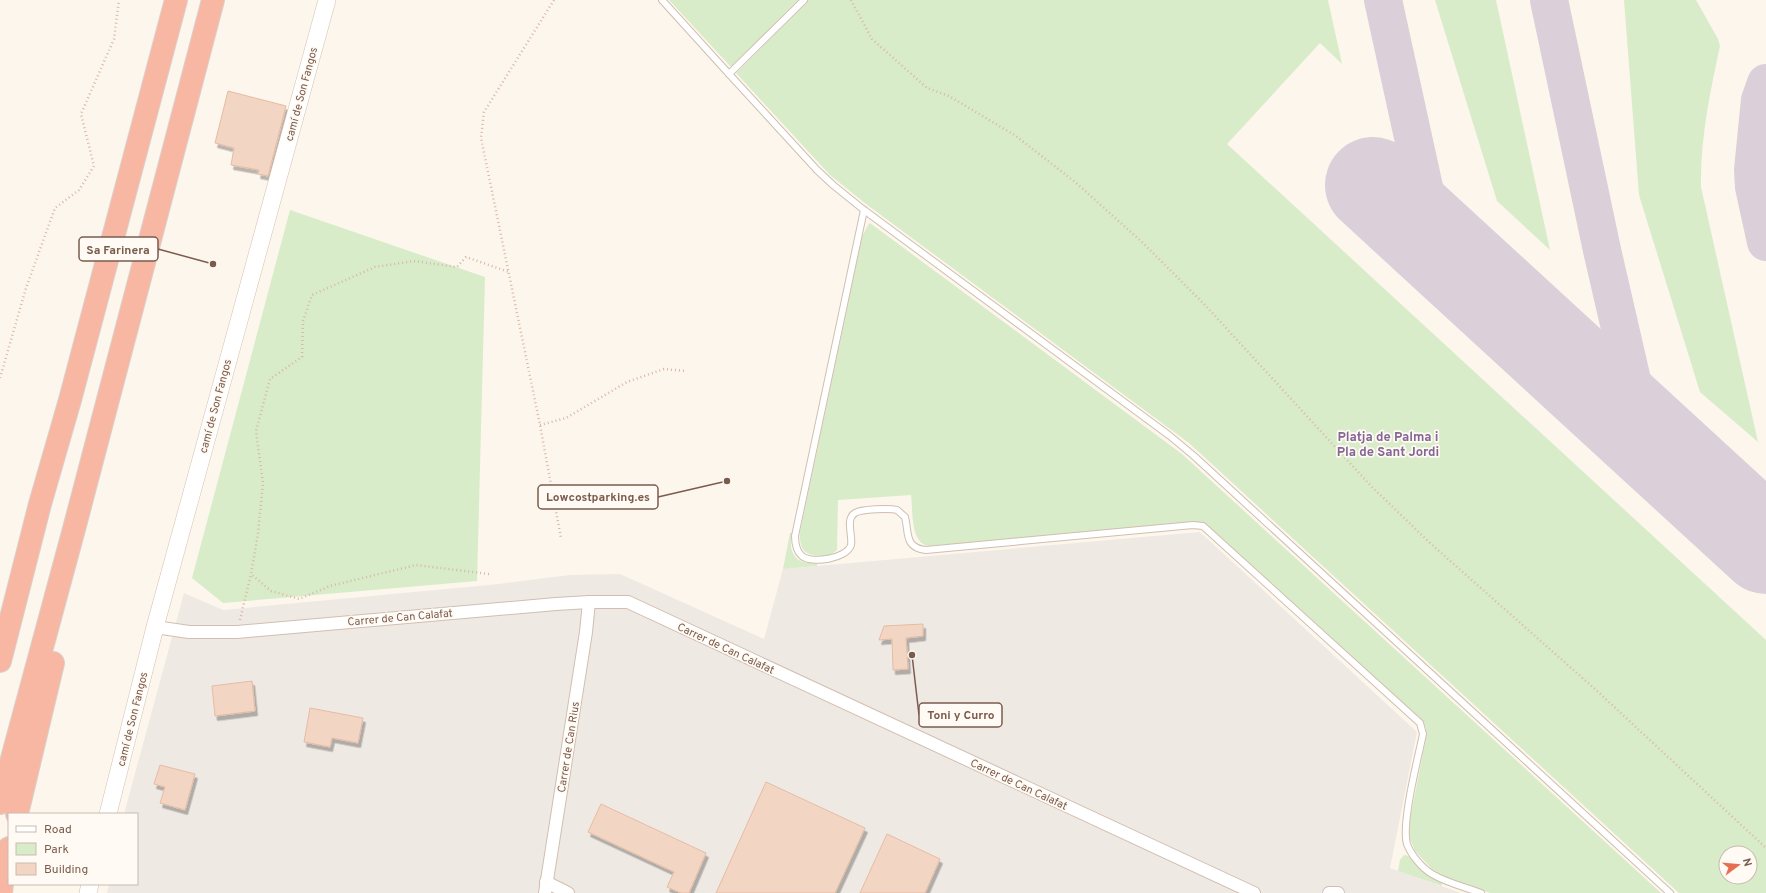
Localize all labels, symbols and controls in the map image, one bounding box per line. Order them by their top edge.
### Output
street label: camí de Son Fangos [283,46,321,143]
callout: Sa Farinera [79,237,158,261]
text: Sa Farinera [86,243,150,259]
street label: camí de Son Fangos [197,358,235,455]
district label: Platja de Palma i Pla de Sant Jordi [1337,430,1439,461]
callout: Lowcostparking.es [538,485,658,509]
text: Lowcostparking.es [546,490,650,506]
street label: Carrer de Can Calafat [347,606,453,630]
street label: Carrer de Can Calafat [675,620,776,678]
street label: camí de Son Fangos [114,671,151,768]
street label: Carrer de Can Rius [555,701,583,794]
callout: Toni y Curro [919,703,1002,727]
text: Toni y Curro [927,708,995,724]
street label: Carrer de Can Calafat [968,756,1069,814]
legend [8,813,138,885]
text: Road [44,822,72,838]
text: Park [44,842,69,858]
north arrow [1718,845,1758,885]
text: N [1739,857,1754,868]
text: Building [44,862,88,878]

